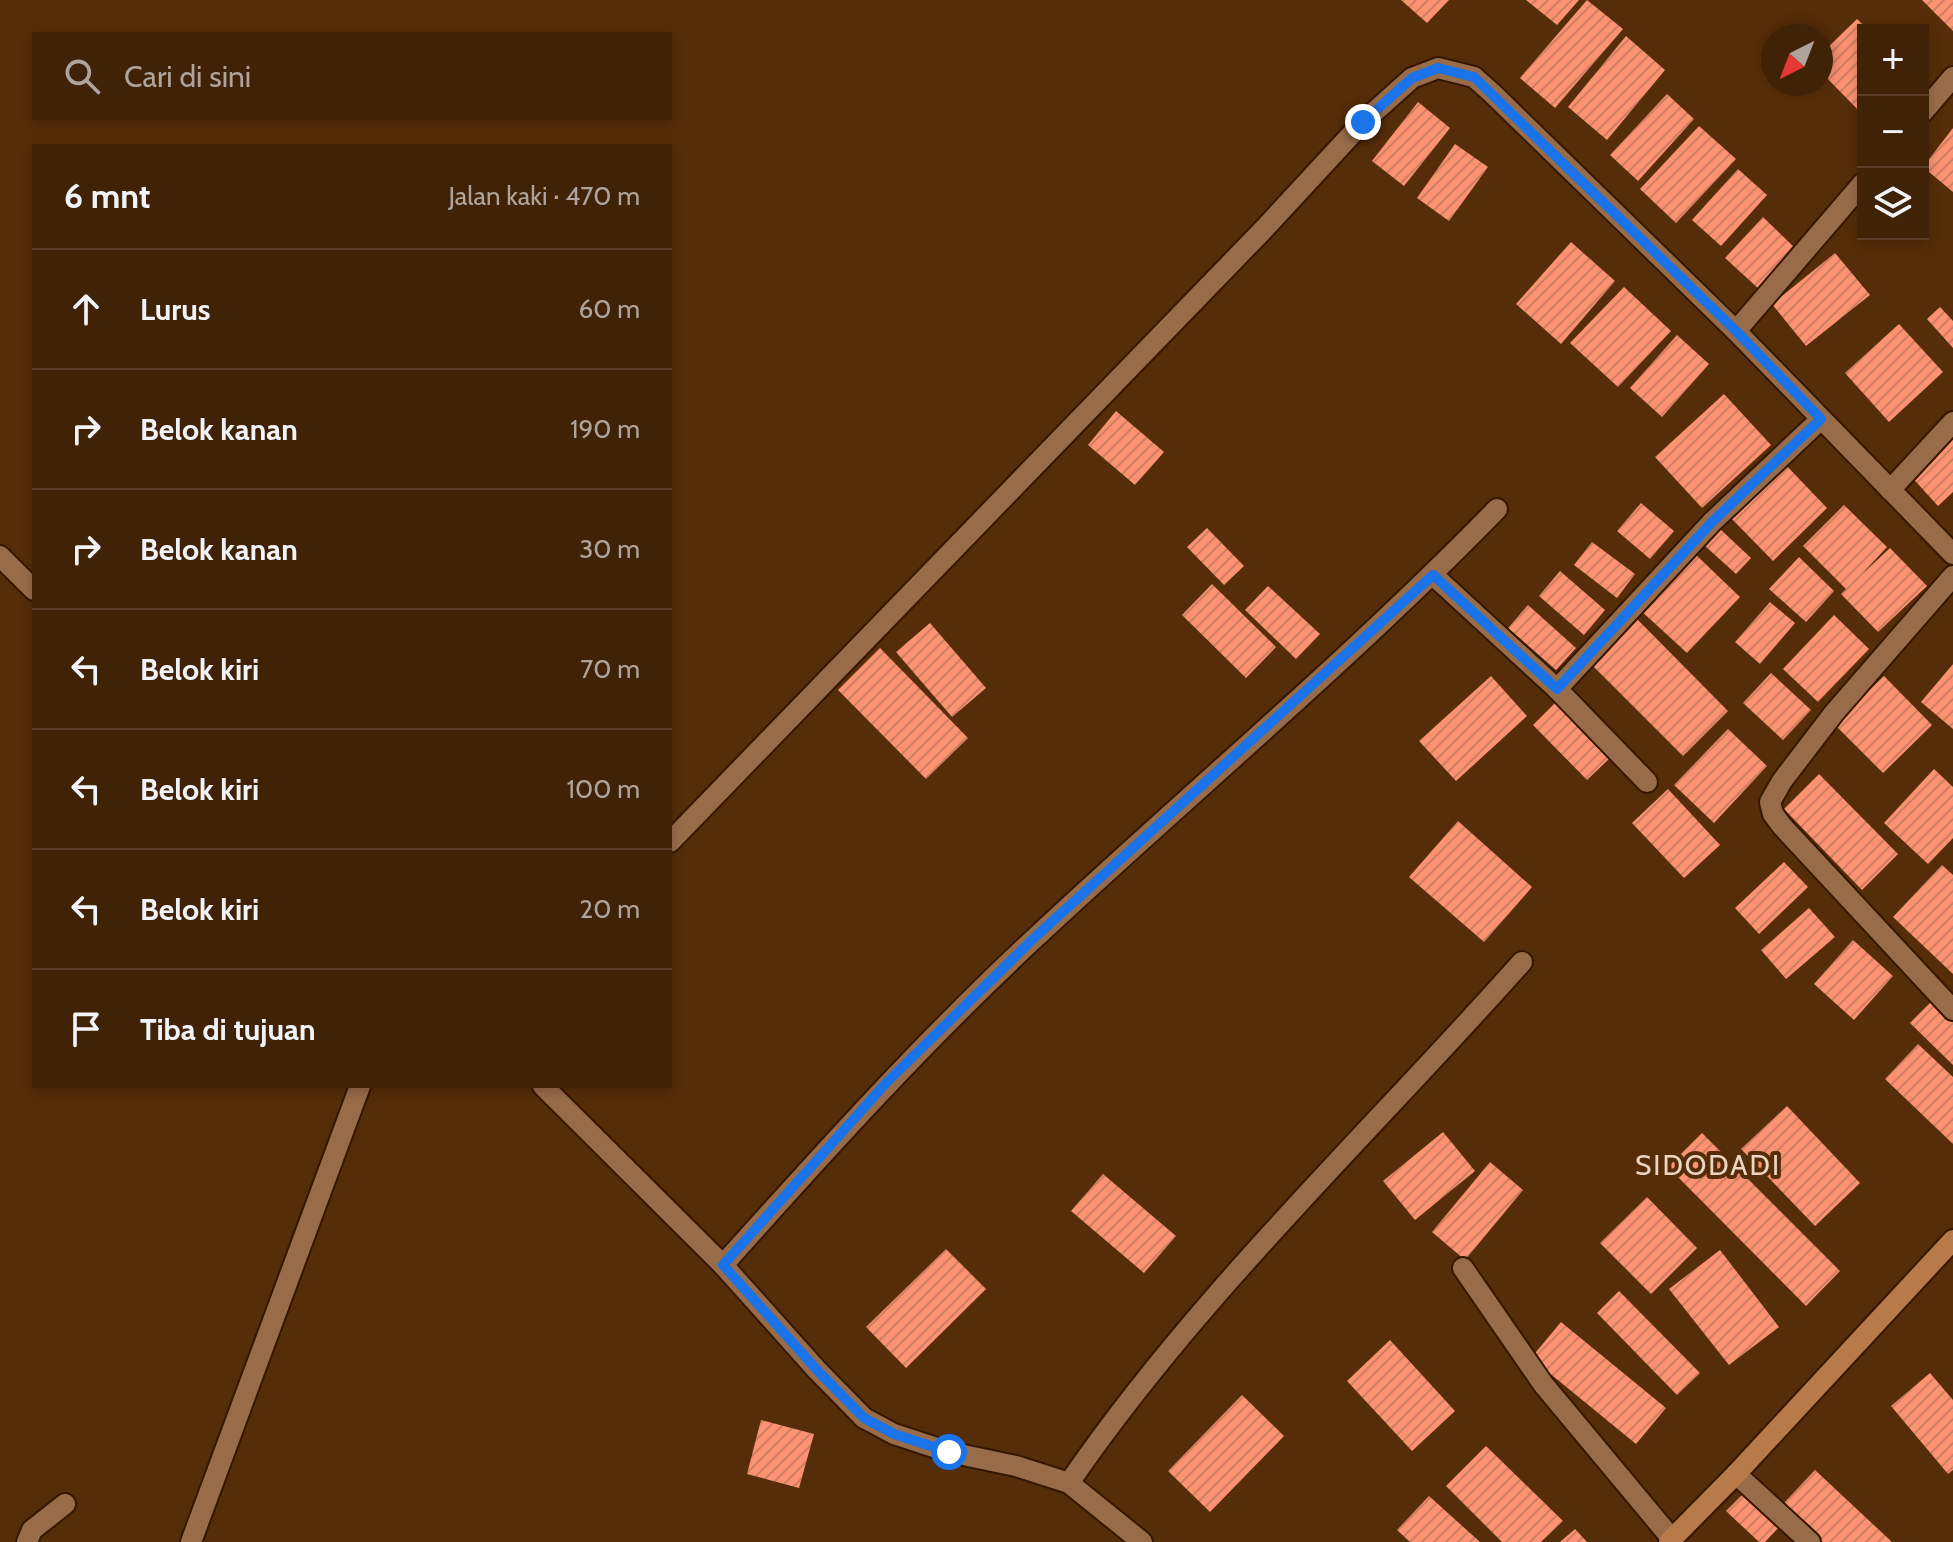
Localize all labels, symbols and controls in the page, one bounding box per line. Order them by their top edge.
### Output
north arrow [1761,24,1833,96]
map controls [1857,24,1929,240]
button: + [1857,24,1929,96]
search box [32,32,672,120]
icon: search [60,54,104,98]
text: Cari di sini [124,58,251,95]
button: − [1857,96,1929,168]
route end [1345,104,1381,140]
button: layers [1857,168,1929,240]
text: 6 mnt [64,175,151,217]
text: Jalan kaki · 470 m [448,180,640,212]
icon: ahead [64,287,108,331]
text: Lurus [140,291,211,328]
text: 60 m [578,293,640,325]
icon: right [64,407,108,451]
text: Belok kanan [140,411,298,448]
text: 190 m [570,413,640,445]
icon: right [64,527,108,571]
text: Belok kanan [140,531,298,568]
text: 30 m [579,533,640,565]
icon: left [64,647,108,691]
text: Belok kiri [140,651,259,688]
text: 70 m [580,653,640,685]
icon: left [64,767,108,811]
text: Belok kiri [140,771,259,808]
text: 100 m [567,773,640,805]
icon: left [64,887,108,931]
text: Belok kiri [140,891,259,928]
text: 20 m [580,893,640,925]
icon: arrive [64,1007,108,1051]
text: Tiba di tujuan [140,1011,316,1048]
district label: SIDODADI [1635,1148,1781,1182]
route start [931,1434,967,1470]

